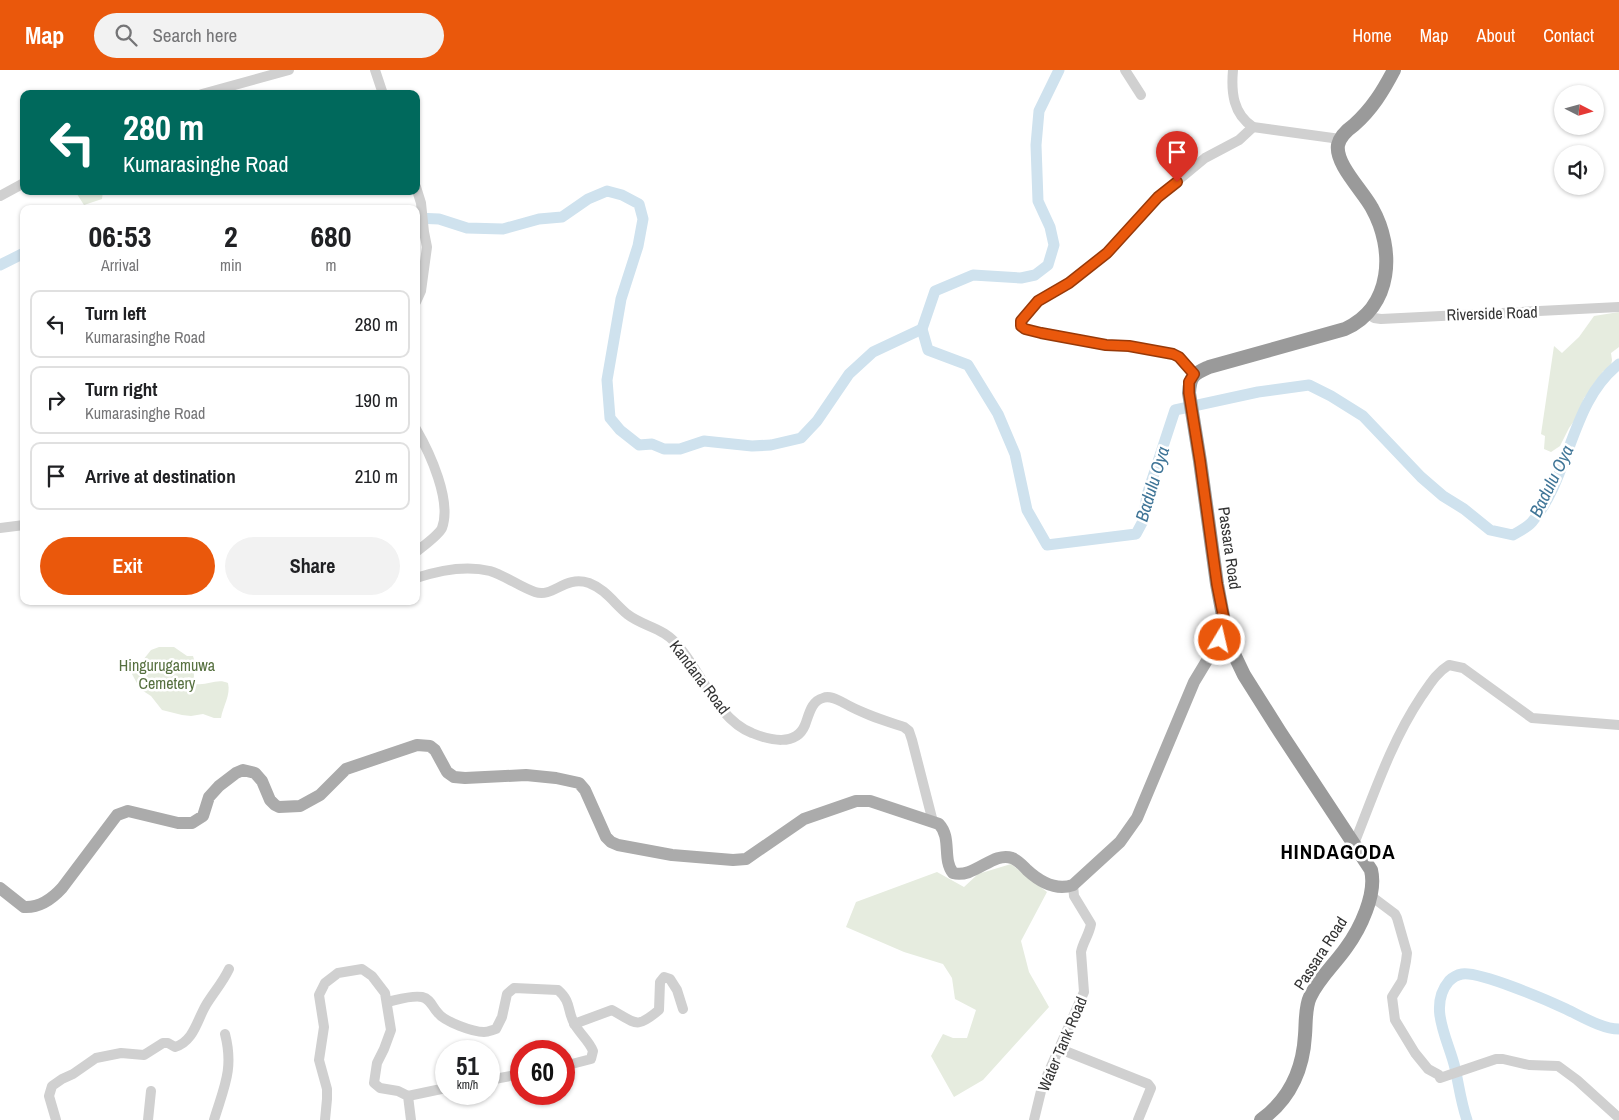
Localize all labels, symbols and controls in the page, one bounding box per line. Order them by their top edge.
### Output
search box [94,13,444,58]
text: Map [25,19,64,51]
icon: search [112,21,140,49]
text: Search here [152,22,237,48]
text: Home [1352,23,1392,48]
text: Map [1420,23,1449,48]
text: About [1477,23,1515,48]
text: Contact [1543,23,1594,48]
north arrow [1554,85,1604,135]
map controls [1554,85,1604,195]
text: 280 m [123,104,204,151]
icon: left [40,110,105,175]
pin [1156,131,1198,182]
icon: arrive [1163,138,1191,166]
button: sound [1554,145,1604,195]
text: Kumarasinghe Road [123,149,288,179]
text: 06:53 [89,216,151,256]
text: 2 [224,216,238,256]
text: 680 [310,216,351,256]
text: Arrival [101,254,139,276]
text: min [220,254,242,276]
text: m [325,254,336,276]
text: Turn left [85,300,146,326]
street label: Riverside Road [1446,300,1538,326]
icon: left [42,310,70,338]
text: 280 m [355,311,398,337]
text: Kumarasinghe Road [85,326,205,348]
text: Turn right [85,376,157,402]
icon: right [42,386,70,414]
text: 190 m [355,387,398,413]
text: Kumarasinghe Road [85,402,205,424]
water label: Badulu Oya [1523,441,1579,521]
water label: Badulu Oya [1129,443,1175,525]
icon: arrive [42,462,70,490]
text: Arrive at destination [85,463,236,489]
text: 210 m [355,463,398,489]
street label: Passara Road [1213,505,1247,591]
button: Exit [40,537,215,595]
button: Share [225,537,400,595]
position arrow [1193,613,1245,665]
street label: Kandana Road [665,635,735,719]
park label: Hingurugamuwa Cemetery [119,654,216,694]
district label: HINDAGODA [1280,837,1396,866]
street label: Passara Road [1288,912,1352,994]
street label: Water Tank Road [1032,993,1092,1095]
speed limit sign: 60 [510,1040,575,1105]
text: 51 [456,1049,479,1083]
text: km/h [457,1077,478,1093]

